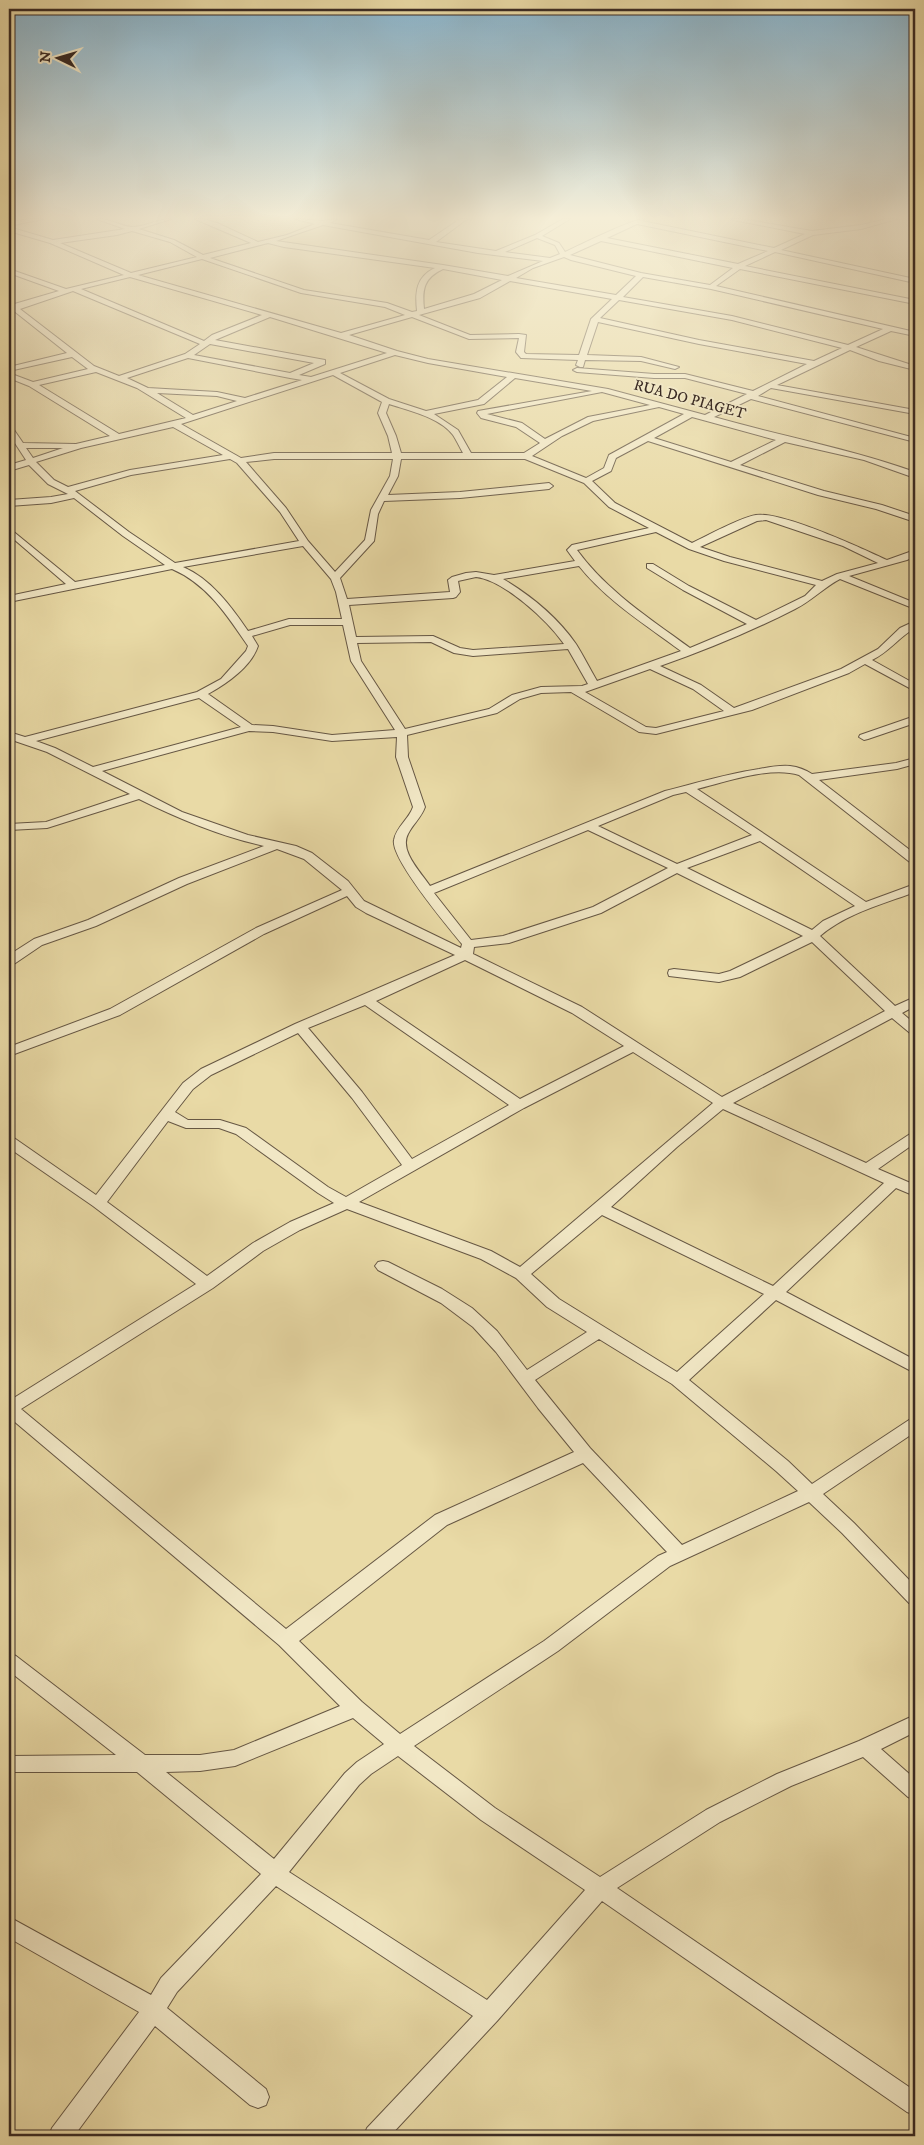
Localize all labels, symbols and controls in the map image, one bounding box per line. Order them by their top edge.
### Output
north arrow [32,32,82,82]
text: N [37,50,56,63]
street label: RUA DO PIAGET [632,375,749,424]

